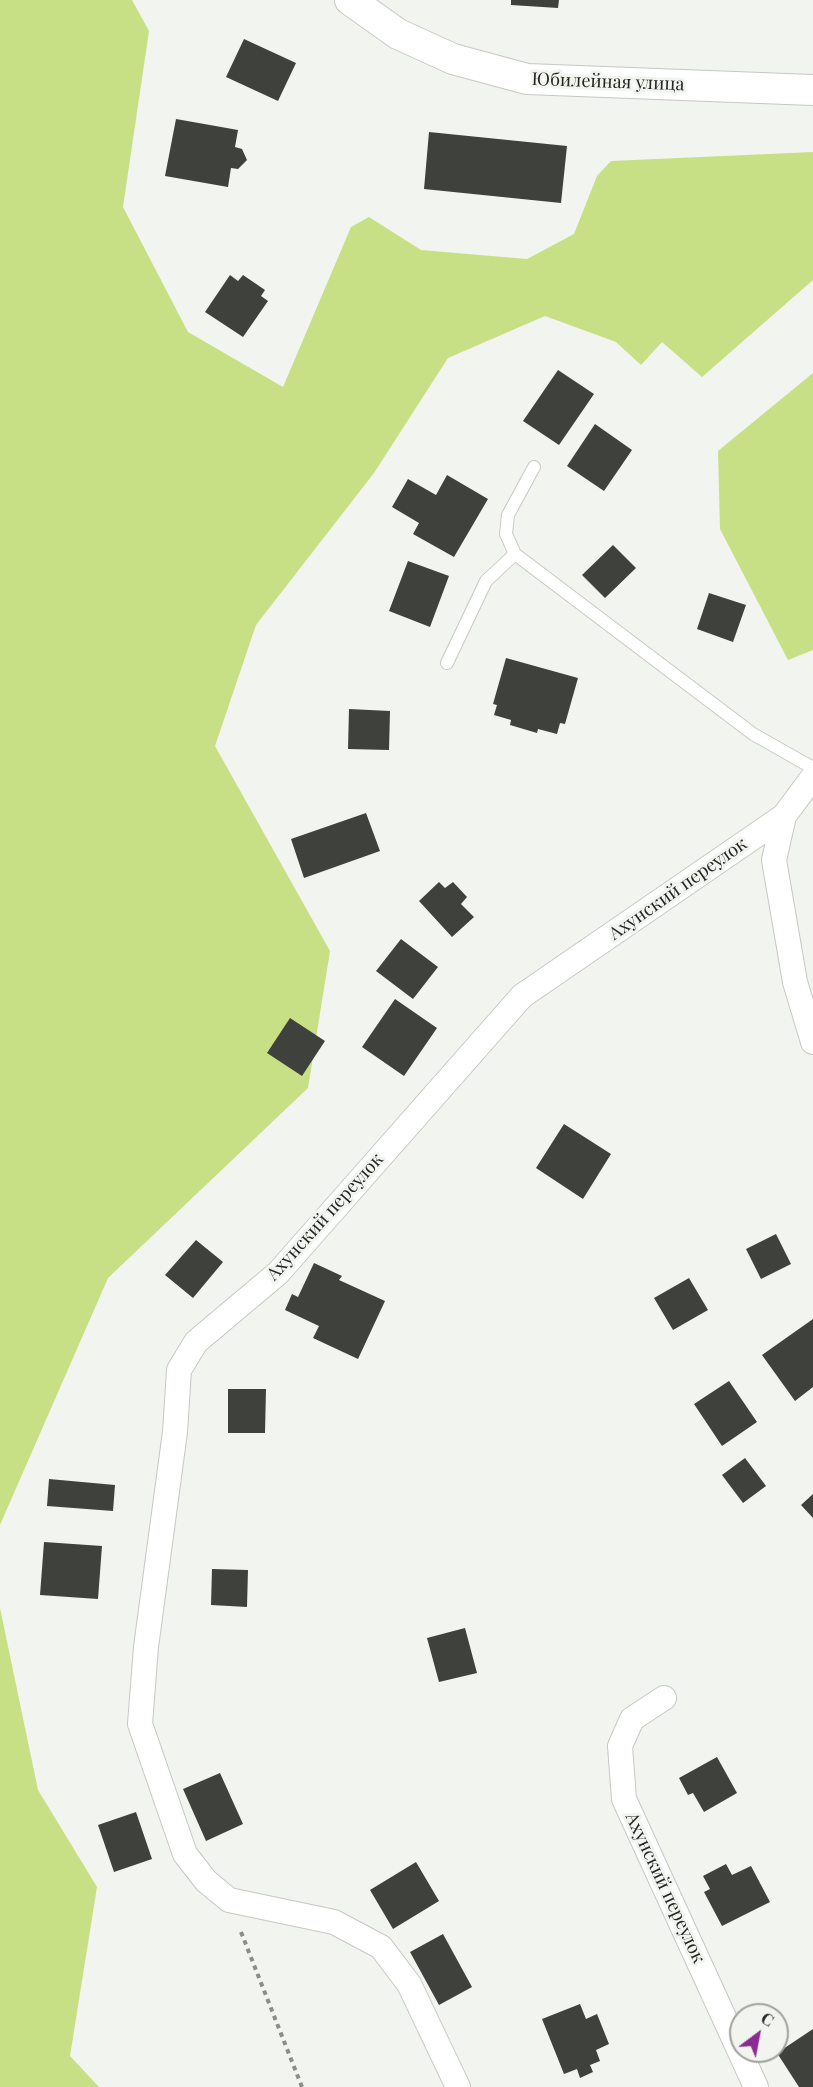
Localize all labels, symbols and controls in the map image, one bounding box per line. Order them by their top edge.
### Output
street label: Юбилейная улица [531,69,685,95]
street label: Ахунский переулок [605,833,751,945]
street label: Ахунский переулок [262,1149,388,1285]
street label: Ахунский переулок [621,1809,709,1967]
north arrow [729,2003,789,2063]
text: С [757,2007,778,2031]

